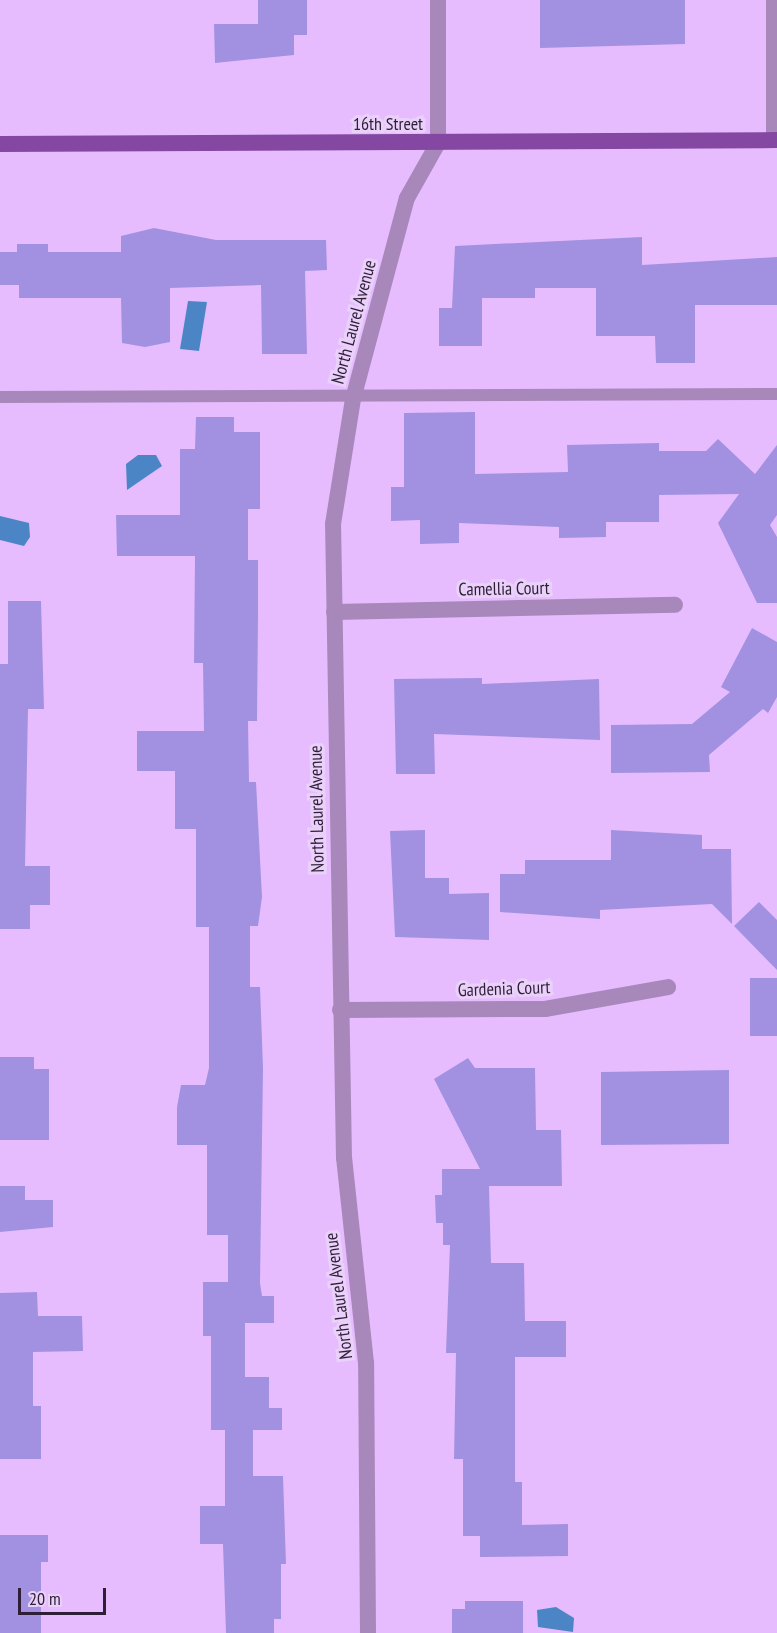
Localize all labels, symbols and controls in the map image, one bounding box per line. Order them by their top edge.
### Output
street label: 16th Street [353,113,423,135]
street label: North Laurel Avenue [327,258,381,386]
street label: Camellia Court [458,577,550,601]
street label: North Laurel Avenue [305,745,329,873]
street label: Gardenia Court [457,977,551,1001]
street label: North Laurel Avenue [321,1231,357,1361]
scale bar [21,1576,110,1614]
text: 20 m [29,1587,61,1610]

